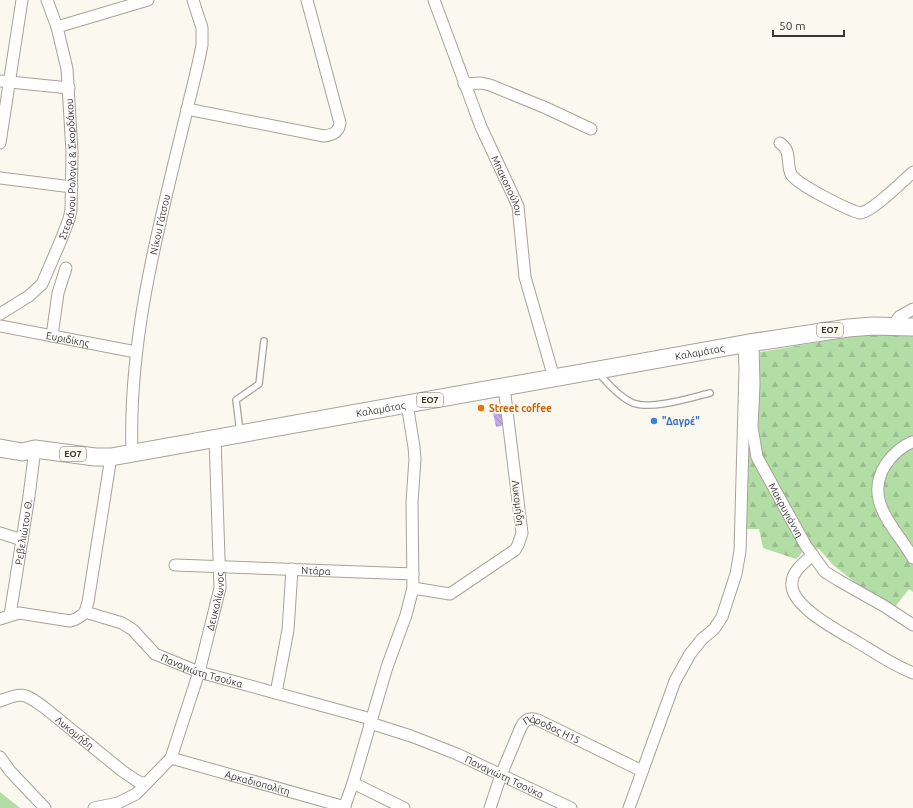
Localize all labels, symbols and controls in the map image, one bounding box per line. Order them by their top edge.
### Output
scale bar [773,12,844,38]
text: 50 m [779,19,806,32]
street label: Στεφάνου Ρολογά & Σκορδάκου [56,98,78,241]
street label: Μπακοπούλου [490,154,524,216]
street label: Νίκου Γάτσου [148,193,172,255]
road number: ΕΟ7 [817,323,843,337]
street label: Ευριδίκης [45,329,91,349]
street label: Καλαμάτας [674,342,725,362]
road number: ΕΟ7 [417,393,443,407]
street label: Καλαμάτας [355,399,406,419]
place label: Street coffee [489,402,552,414]
marker: Street coffee [476,403,486,413]
place label: "Δαγρέ" [662,415,700,427]
marker: "Δαγρέ" [649,416,659,426]
road number: ΕΟ7 [60,447,86,461]
street label: Λυκομήδη [510,480,526,526]
street label: Μακρυγιάννη [767,481,806,539]
street label: Ρεβελιώτου Θ. [13,498,34,566]
street label: Ντάρα [301,564,331,576]
street label: Δευκαλίωνος [204,572,225,632]
street label: Παναγιώτη Τσούκα [159,652,244,689]
street label: Πάροδος Η15 [521,713,582,745]
street label: Λυκομήδη [54,714,96,751]
street label: Παναγιώτη Τσούκα [463,753,546,800]
street label: Αρκαδιοπολίτη [224,768,291,797]

